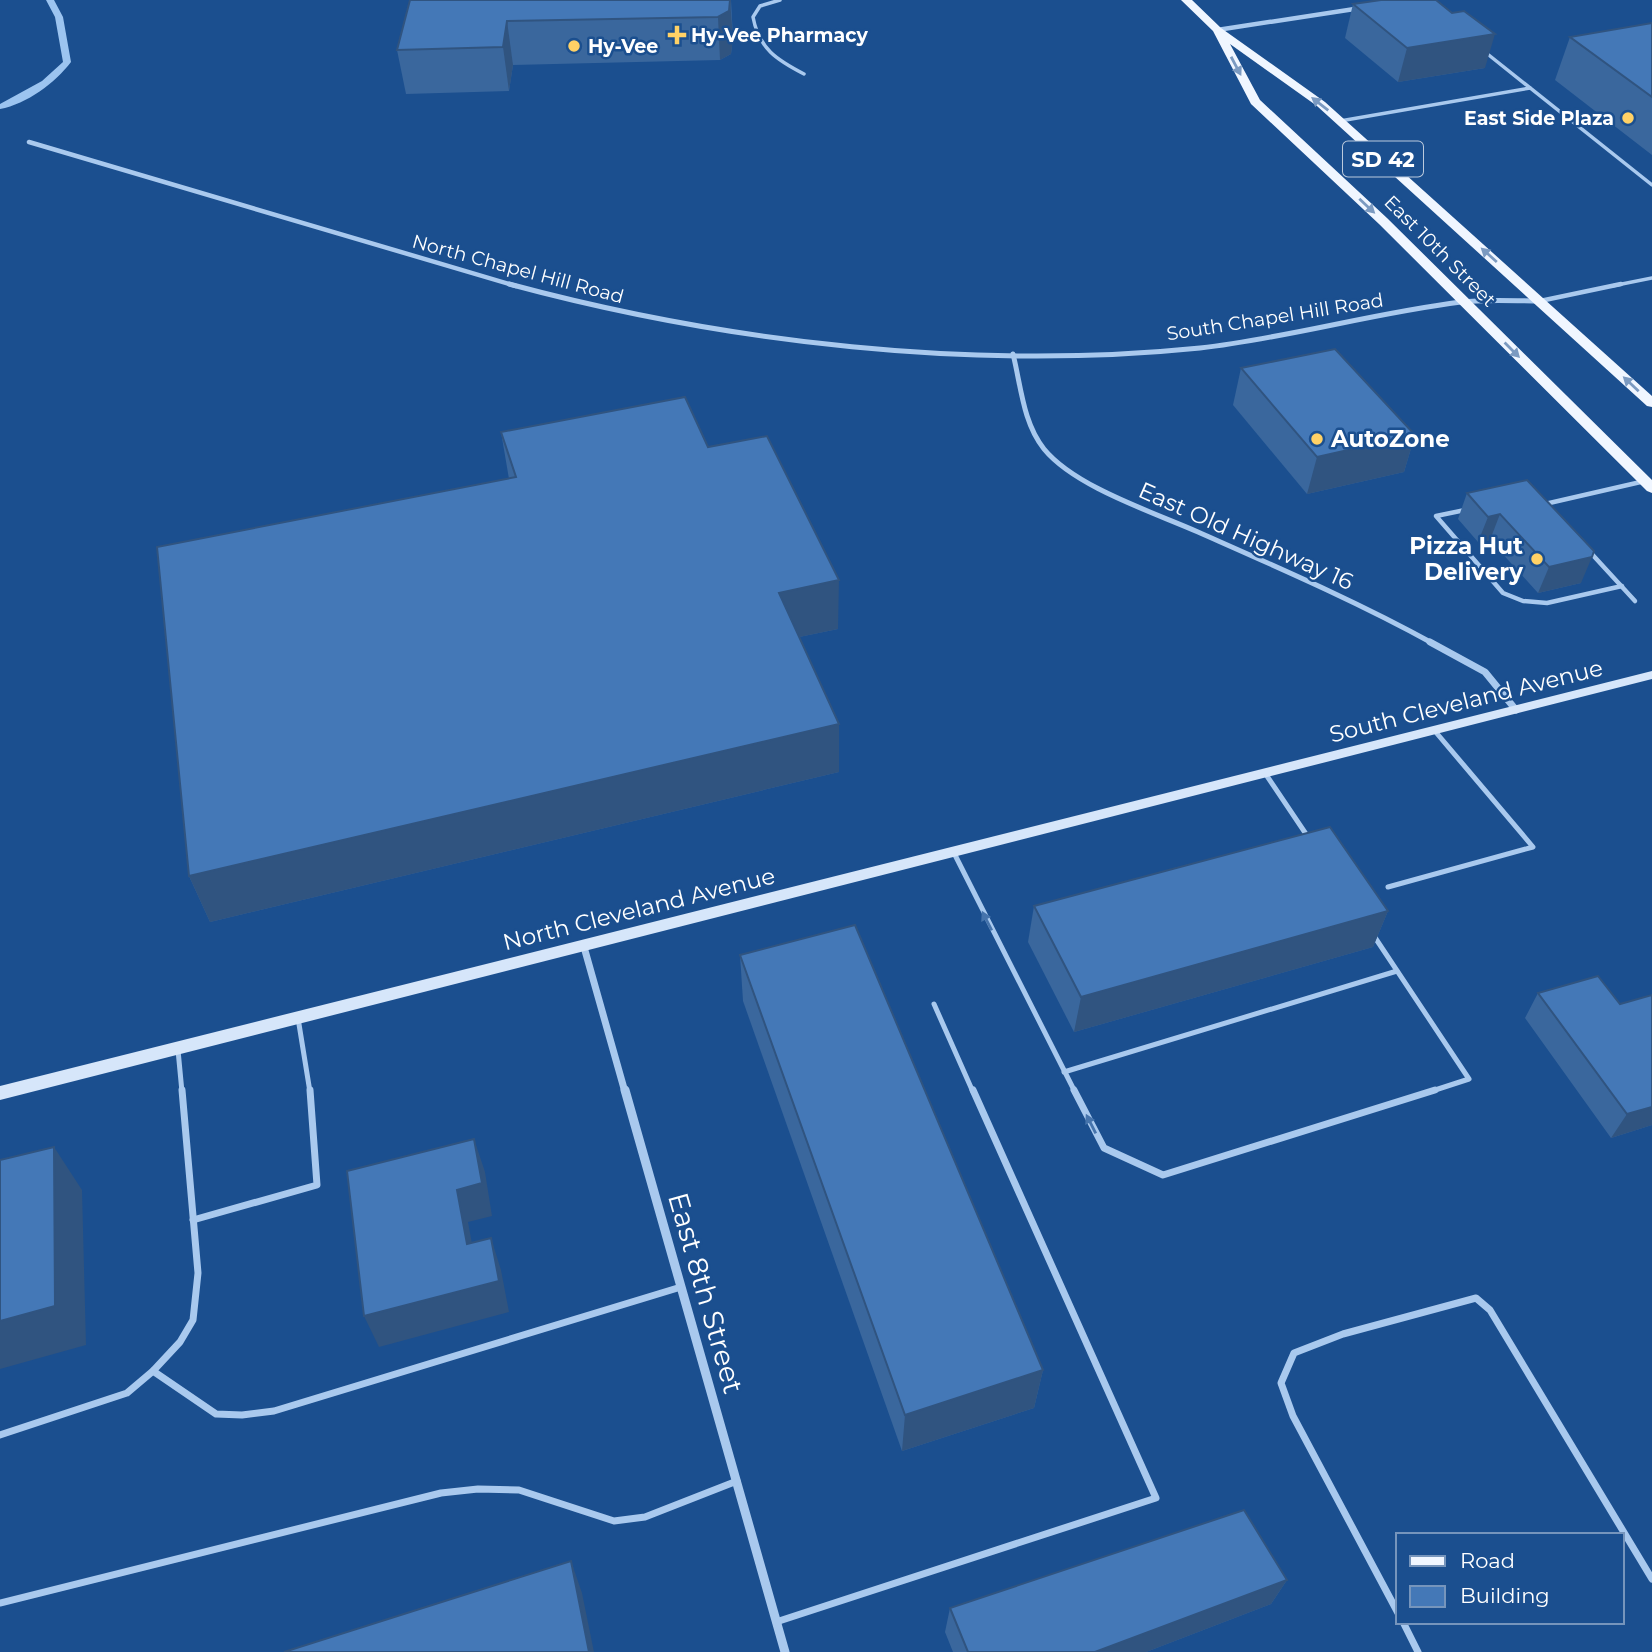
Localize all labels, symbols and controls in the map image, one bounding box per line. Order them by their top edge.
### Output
place label: Hy-Vee Pharmacy [691,24,869,47]
marker: Hy-Vee Pharmacy [669,27,685,43]
place label: Hy-Vee [588,35,658,58]
marker: Hy-Vee [566,38,582,54]
one-way arrow [1229,56,1241,76]
one-way arrow [1311,96,1329,111]
place label: East Side Plaza [1464,107,1614,130]
marker: East Side Plaza [1620,110,1636,126]
road number: SD 42 [1343,142,1423,176]
street label: East 10th Street [1379,190,1501,312]
one-way arrow [1358,197,1375,213]
street label: North Chapel Hill Road [410,230,626,308]
one-way arrow [1481,248,1498,263]
street label: South Chapel Hill Road [1165,288,1385,346]
one-way arrow [1503,342,1520,358]
one-way arrow [1622,376,1640,392]
place label: AutoZone [1330,425,1450,453]
marker: AutoZone [1309,431,1325,447]
street label: East Old Highway 16 [1134,476,1358,596]
place label: Pizza Hut Delivery [1409,532,1523,586]
marker: Pizza Hut Delivery [1529,551,1545,567]
street label: South Cleveland Avenue [1326,653,1606,749]
street label: North Cleveland Avenue [500,862,778,956]
one-way arrow [982,911,993,931]
one-way arrow [1086,1113,1098,1133]
street label: East 8th Street [661,1189,751,1397]
legend [1396,1533,1624,1624]
text: Road [1460,1548,1515,1573]
text: Building [1460,1583,1550,1608]

